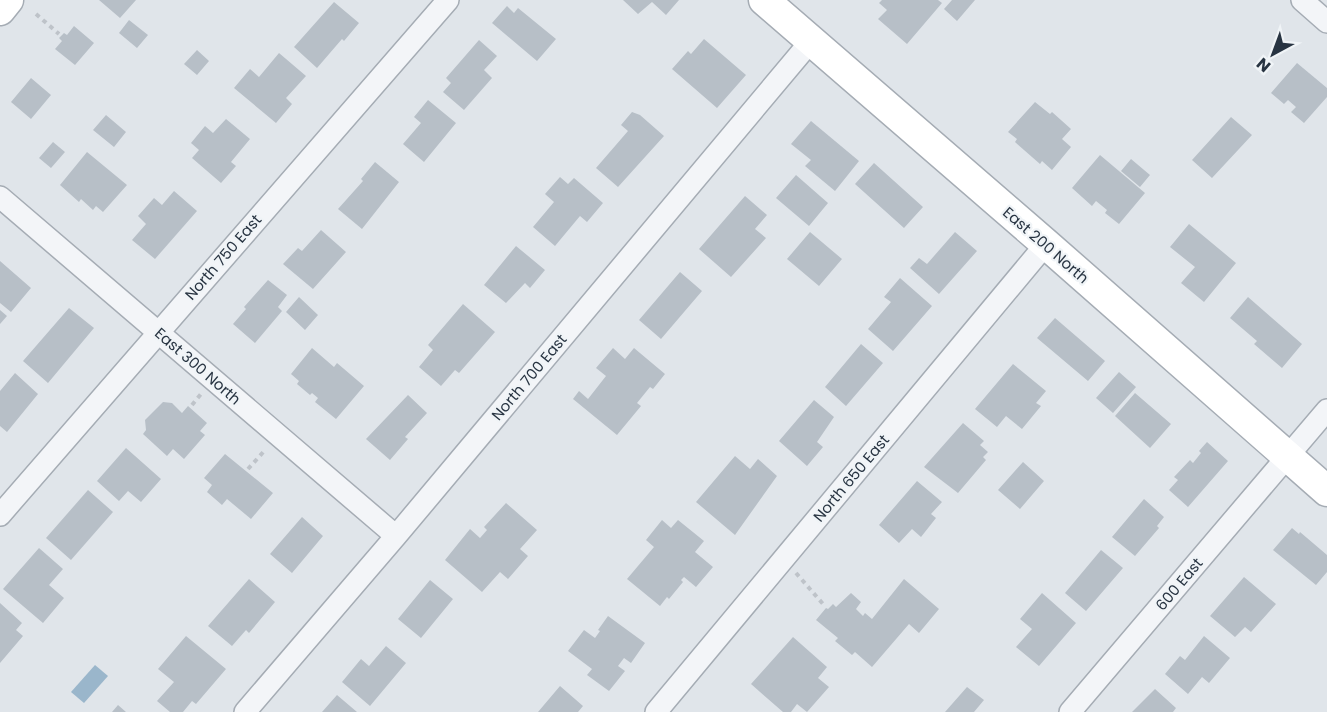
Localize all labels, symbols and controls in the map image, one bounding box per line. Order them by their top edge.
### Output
north arrow [1243,24,1303,84]
text: N [1251,52,1276,78]
street label: East 200 North [999,202,1093,288]
street label: North 750 East [180,210,266,304]
street label: East 300 North [150,323,246,409]
street label: North 700 East [487,329,571,425]
street label: North 650 East [808,430,894,526]
street label: 600 East [1151,553,1207,615]

